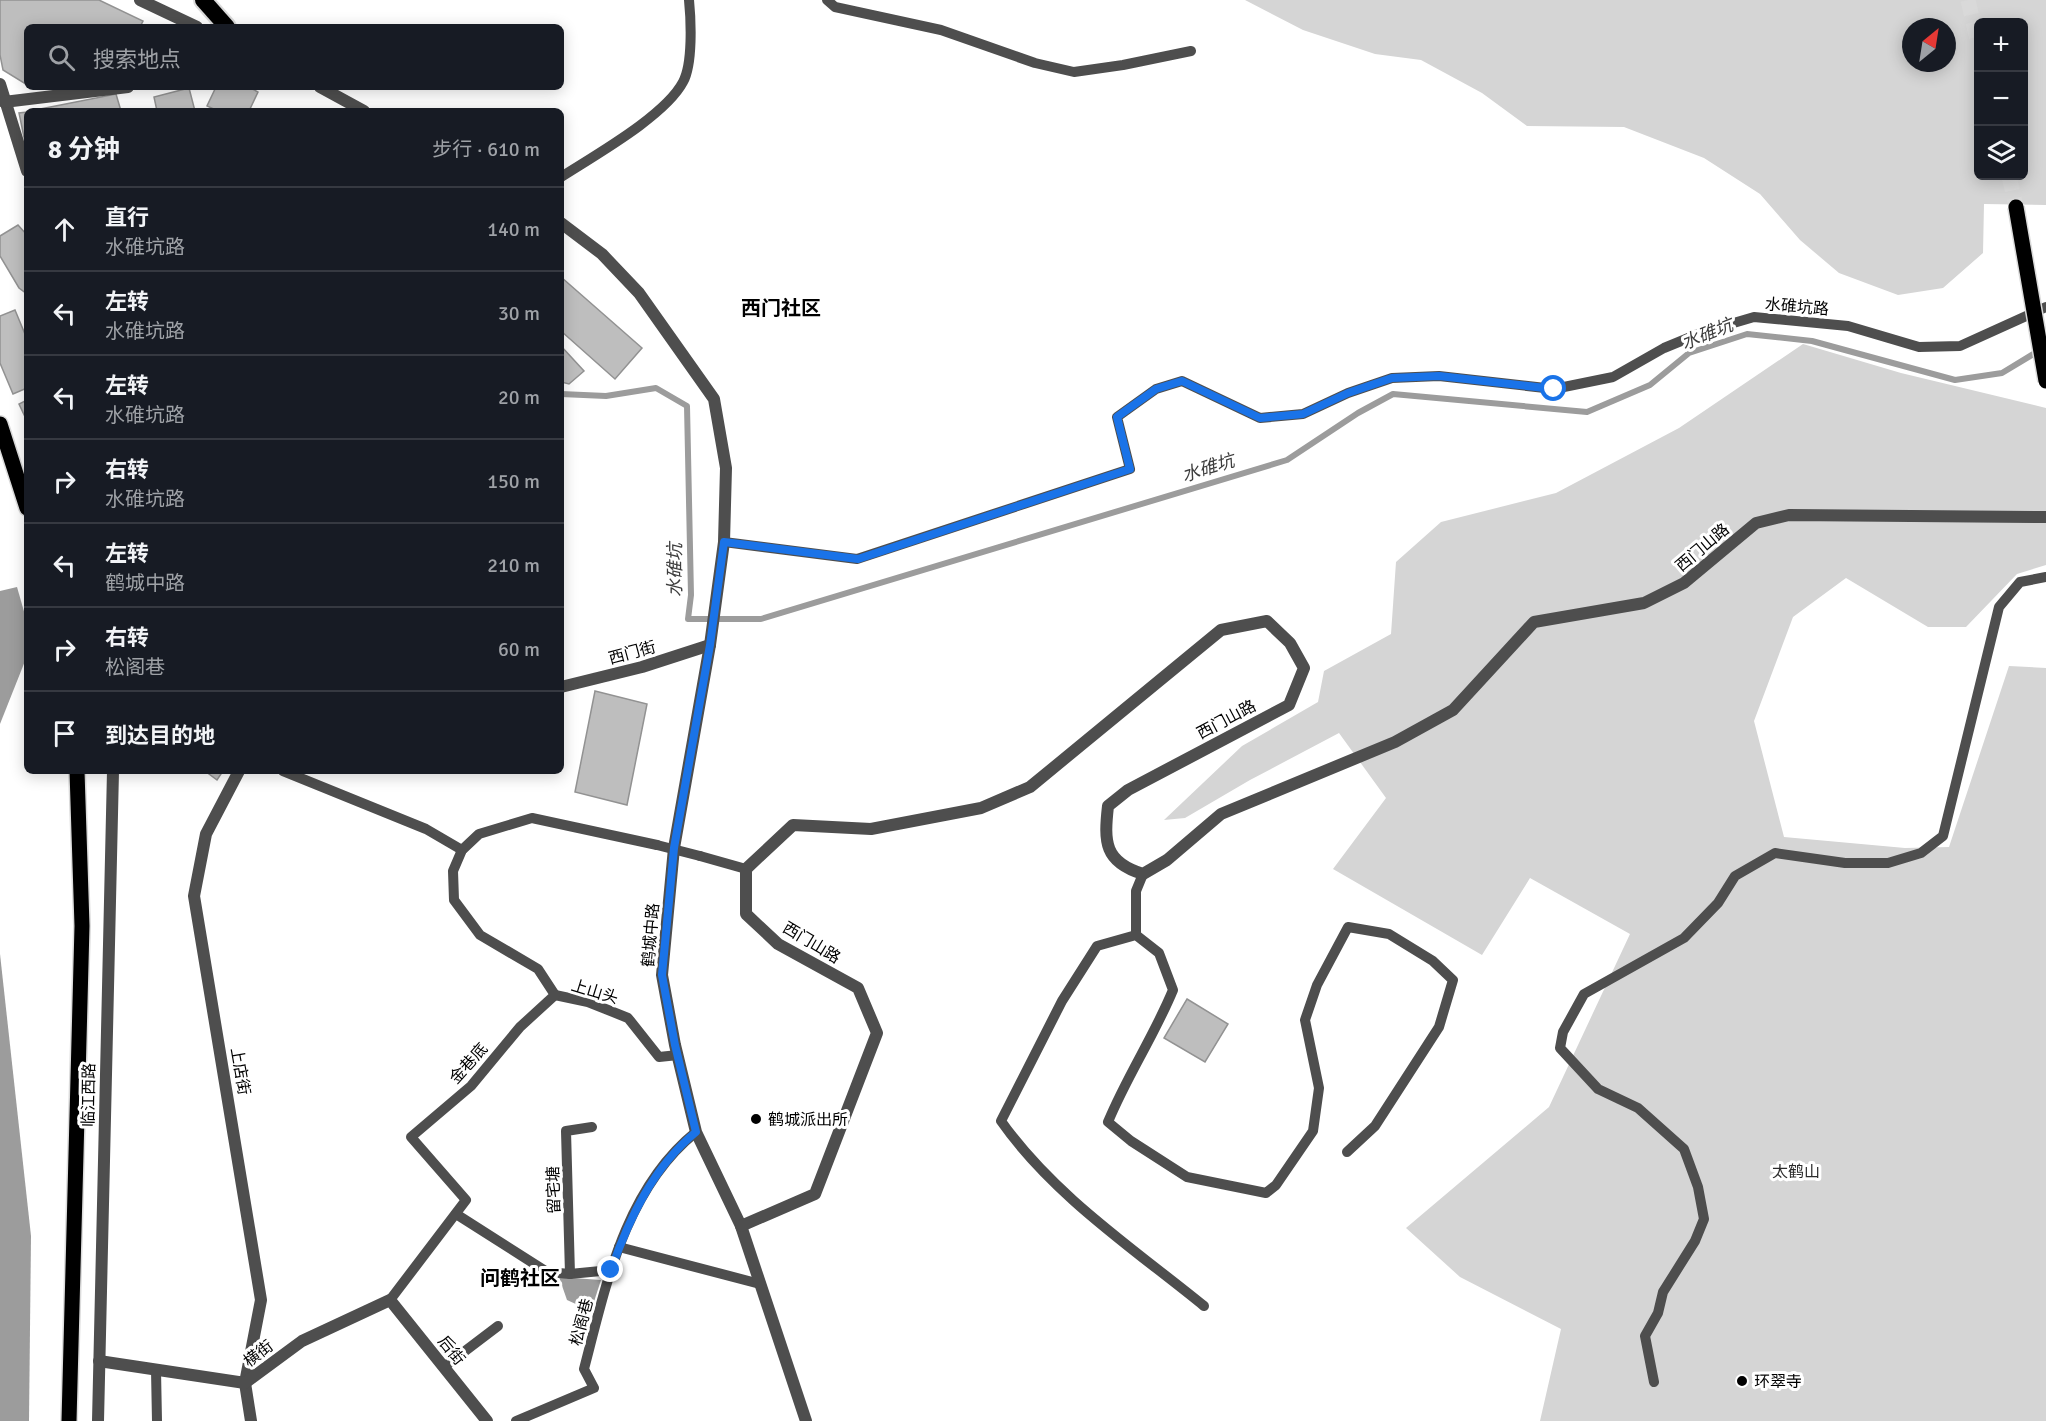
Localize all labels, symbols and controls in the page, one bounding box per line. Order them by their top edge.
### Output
north arrow [1902,18,1956,72]
map controls [1974,18,2028,180]
button: + [1974,18,2028,72]
search box [24,24,564,90]
icon: search [45,41,78,74]
text: 搜索地点 [93,46,181,73]
button: − [1974,72,2028,126]
button: layers [1974,126,2028,180]
text: 8 分钟 [48,134,120,166]
text: 步行 · 610 m [432,137,540,162]
text: 直行 [105,204,149,231]
icon: ahead [48,213,81,246]
text: 140 m [487,217,540,242]
text: 水碓坑路 [105,235,185,260]
text: 左转 [105,288,149,315]
street label: 水碓坑路 [1764,294,1830,320]
district label: 西门社区 [741,296,821,321]
icon: left [48,297,81,330]
text: 30 m [498,301,540,326]
water label: 水碓坑 [1678,313,1739,354]
text: 水碓坑路 [105,319,185,344]
text: 左转 [105,372,149,399]
route start [1540,375,1566,401]
icon: left [48,381,81,414]
text: 20 m [498,385,540,410]
text: 水碓坑路 [105,403,185,428]
water label: 水碓坑 [1179,449,1240,486]
text: 右转 [105,456,149,483]
icon: right [48,465,81,498]
text: 150 m [487,469,540,494]
text: 水碓坑路 [105,487,185,512]
street label: 西门山路 [1672,520,1734,576]
text: 左转 [105,540,149,567]
water label: 水碓坑 [664,540,686,597]
icon: left [48,549,81,582]
text: 210 m [487,553,540,578]
text: 鹤城中路 [105,571,185,596]
text: 右转 [105,624,149,651]
icon: right [48,633,81,666]
text: 60 m [498,637,540,662]
street label: 西门街 [606,637,658,669]
text: 松阁巷 [105,655,165,680]
street label: 西门山路 [1194,696,1259,744]
icon: arrive [48,717,81,750]
text: 到达目的地 [105,722,215,749]
street label: 鹤城中路 [638,902,664,968]
street label: 西门山路 [779,918,844,968]
street label: 上山头 [569,975,621,1009]
street label: 金巷底 [445,1039,492,1088]
street label: 上店街 [226,1046,254,1097]
street label: 临江西路 [78,1063,100,1127]
place label: 鹤城派出所 [768,1110,848,1130]
marker: 鹤城派出所 [749,1112,763,1126]
park label: 太鹤山 [1772,1162,1820,1182]
street label: 留宅塘 [543,1166,565,1214]
route end [597,1256,623,1282]
district label: 问鹤社区 [480,1266,560,1291]
street label: 松阁巷 [566,1296,598,1348]
street label: 后街 [433,1332,469,1369]
street label: 横街 [240,1336,277,1371]
place label: 环翠寺 [1754,1372,1802,1392]
marker: 环翠寺 [1735,1374,1749,1388]

